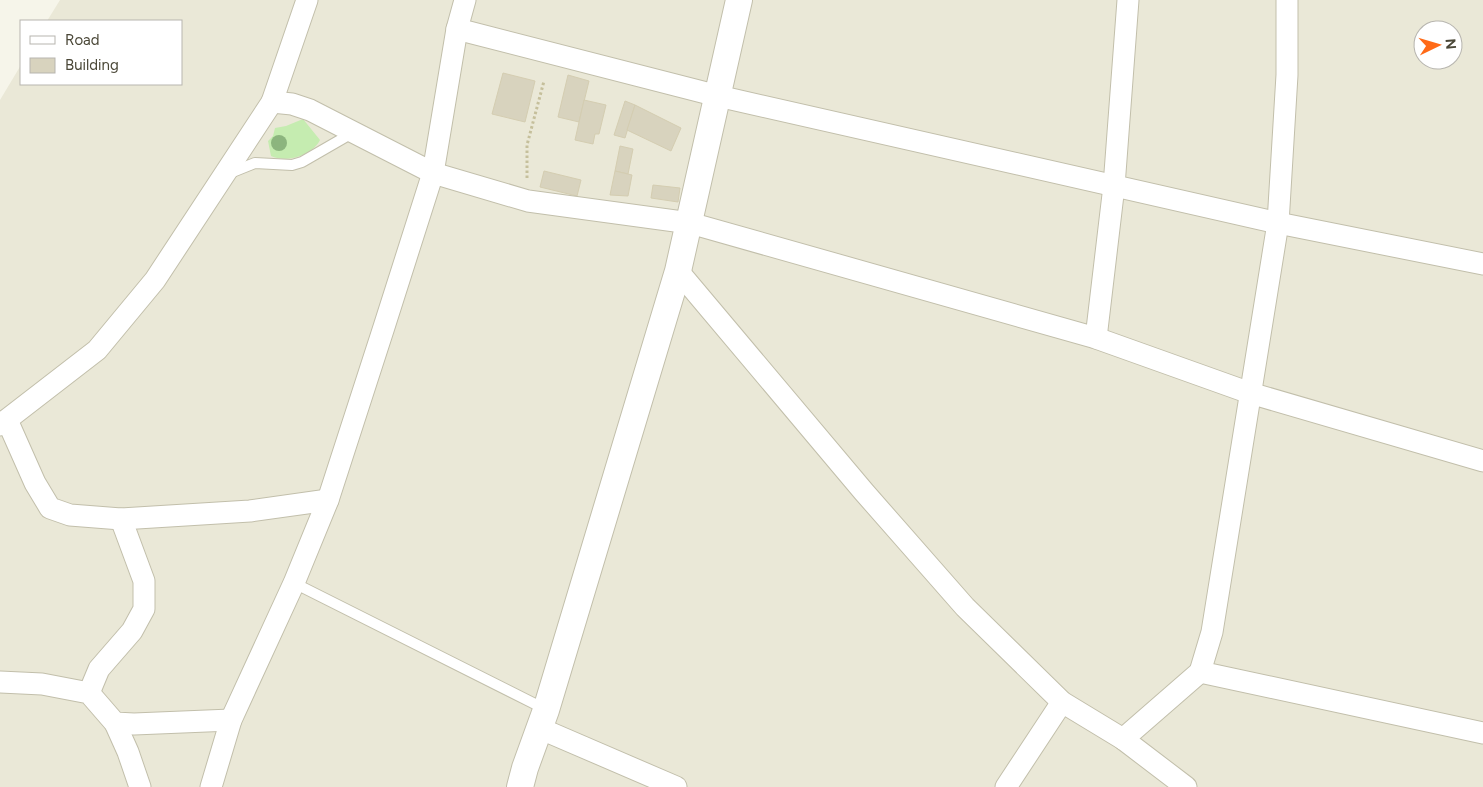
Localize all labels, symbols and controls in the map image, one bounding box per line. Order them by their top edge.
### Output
legend [20,20,182,85]
north arrow [1413,20,1463,70]
text: Road [65,31,100,49]
text: N [1442,38,1459,50]
text: Building [65,56,119,74]

